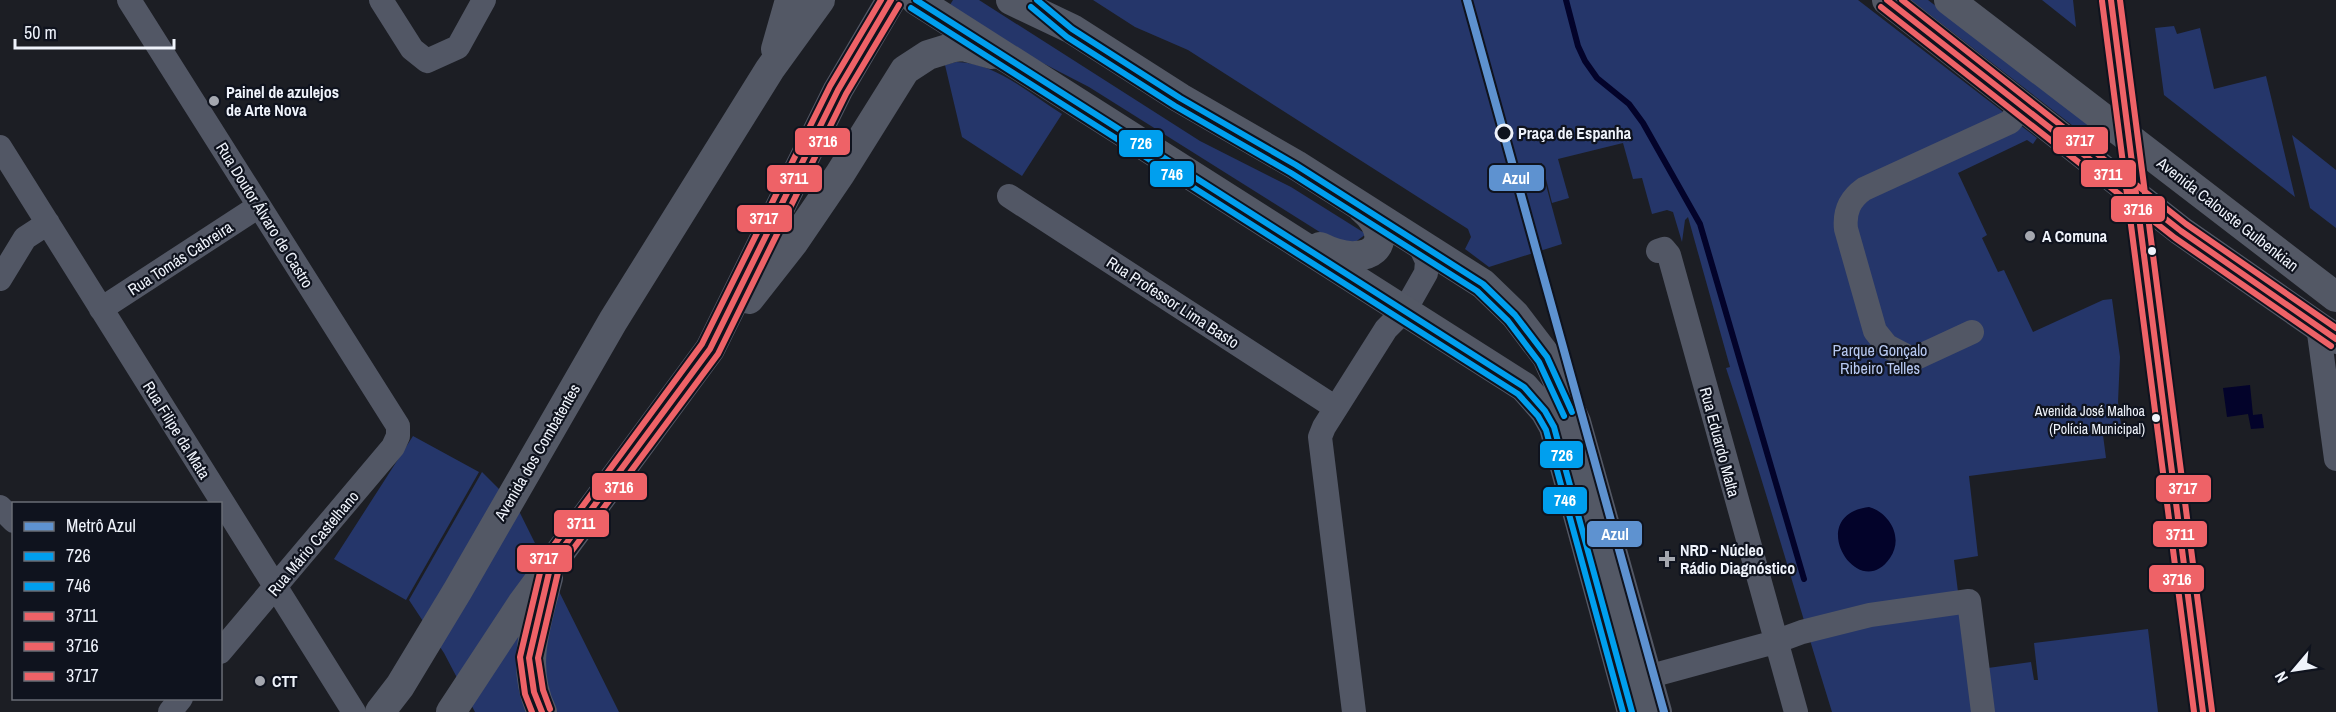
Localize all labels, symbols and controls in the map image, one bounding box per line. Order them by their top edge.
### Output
scale bar [15,12,174,50]
text: 50 m [24,20,57,45]
place label: Painel de azulejos de Arte Nova [226,81,339,121]
marker: Painel de azulejos de Arte Nova [207,94,221,108]
place label: Praça de Espanha [1518,122,1632,144]
marker: Praça de Espanha [1495,124,1513,142]
line badge: 3717 [2052,126,2109,155]
line badge: 3716 [794,127,851,156]
line badge: 726 [1118,129,1164,158]
text: 3717 [2065,129,2095,151]
text: 3716 [808,130,838,152]
text: 726 [1130,132,1152,154]
street label: Rua Doutor Álvaro de Castro [211,138,319,292]
street label: Avenida Calouste Gulbenkian [2152,151,2303,276]
line badge: 3711 [2080,159,2137,188]
line badge: 746 [1149,160,1195,188]
text: 746 [1161,163,1183,185]
text: 3711 [2094,163,2123,185]
line badge: 3711 [766,164,823,193]
line badge: Azul [1488,164,1545,192]
text: 3711 [780,167,809,189]
text: Azul [1502,167,1530,189]
line badge: 3716 [2110,195,2166,223]
text: 3716 [2123,198,2153,220]
line badge: 3717 [736,204,793,233]
text: 3717 [749,207,779,229]
street label: Rua Tomás Cabreira [123,215,237,300]
place label: A Comuna [2042,225,2108,247]
marker: A Comuna [2023,229,2037,243]
unlabelled marker [2146,245,2158,257]
street label: Rua Professor Lima Basto [1102,251,1244,353]
park label: Parque Gonçalo Ribeiro Telles [1833,339,1927,379]
street label: Rua Filipe da Mata [138,377,216,484]
street label: Avenida dos Combatentes [488,380,585,525]
street label: Rua Eduardo Malta [1695,385,1745,500]
place label: Avenida José Malhoa (Polícia Municipal) [2034,402,2146,438]
marker: Avenida José Malhoa (Polícia Municipal) [2150,412,2162,424]
line badge: 726 [1539,440,1584,469]
text: 726 [1551,444,1573,466]
line badge: 3716 [591,472,648,501]
line badge: 3717 [2155,474,2212,503]
text: 3716 [604,476,634,498]
text: 3717 [2168,477,2198,499]
street label: Rua Mário Castelhano [262,486,364,600]
line badge: 746 [1542,486,1588,515]
text: 746 [1554,489,1576,511]
legend [12,502,222,700]
line badge: 3711 [553,509,610,538]
text: 3711 [567,512,596,534]
text: Metrô Azul [66,513,136,538]
line badge: Azul [1586,520,1643,548]
line badge: 3711 [2152,520,2208,548]
text: Azul [1601,523,1629,545]
text: 3711 [2166,523,2195,545]
place label: NRD - Núcleo Rádio Diagnóstico [1680,539,1795,579]
text: 726 [66,543,91,568]
line badge: 3717 [516,544,573,573]
text: 3717 [529,547,559,569]
marker: NRD - Núcleo Rádio Diagnóstico [1658,550,1676,568]
line badge: 3716 [2148,564,2205,593]
text: 3716 [2162,568,2192,590]
text: 746 [66,573,91,598]
text: 3711 [66,603,99,628]
text: 3716 [66,633,99,658]
north arrow [2264,640,2324,700]
text: 3717 [66,663,99,688]
text: N [2269,668,2293,687]
place label: CTT [272,670,298,692]
marker: CTT [253,674,267,688]

